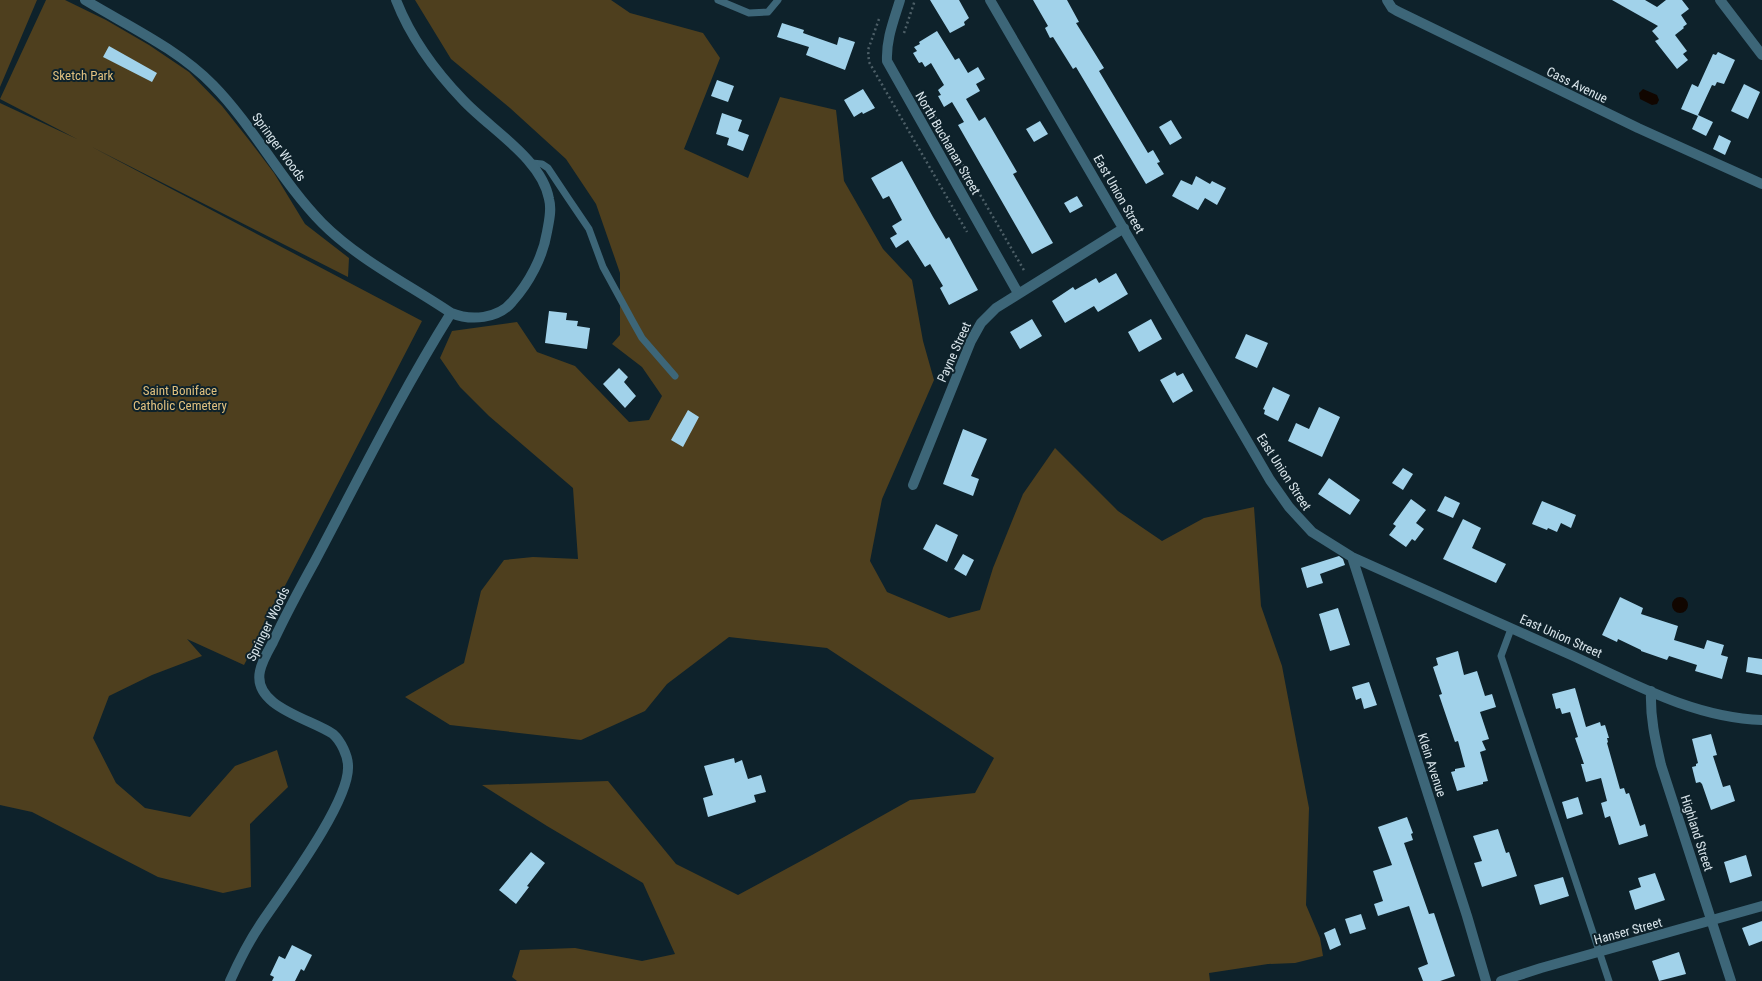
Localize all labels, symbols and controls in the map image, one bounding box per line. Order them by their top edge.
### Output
street label: Cass Avenue [1544,64,1610,106]
park label: Sketch Park [53,68,114,83]
street label: North Buchanan Street [912,89,984,197]
street label: Springer Woods [249,110,309,184]
street label: East Union Street [1090,152,1148,236]
street label: Payne Street [934,319,974,385]
park label: Saint Boniface Catholic Cemetery [133,383,228,413]
street label: East Union Street [1254,431,1314,513]
street label: Springer Woods [244,584,293,664]
street label: East Union Street [1518,611,1605,661]
street label: Klein Avenue [1415,731,1449,799]
street label: Highland Street [1678,793,1716,873]
street label: Hanser Street [1592,915,1664,947]

